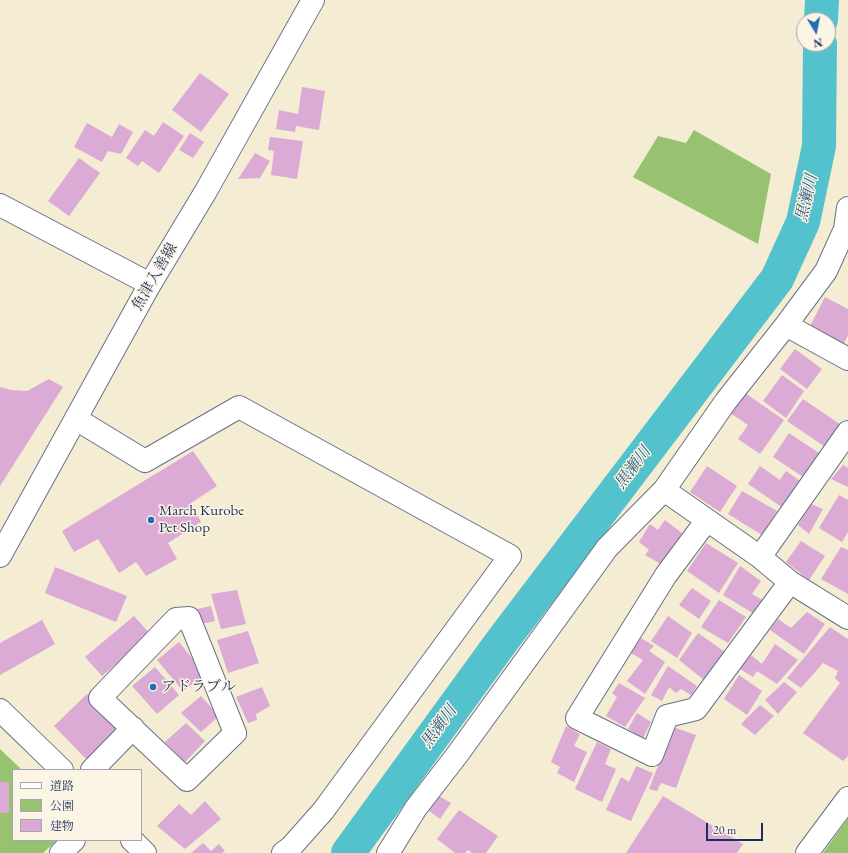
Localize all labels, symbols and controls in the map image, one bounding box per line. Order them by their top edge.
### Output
north arrow [796,12,836,52]
text: N [812,35,824,50]
water label: 黒瀬川 [792,172,822,224]
street label: 魚津入善線 [128,240,182,314]
water label: 黒瀬川 [611,443,655,493]
place label: March Kurobe Pet Shop [159,502,244,537]
marker: March Kurobe Pet Shop [146,515,156,525]
place label: アドラブル [161,678,236,696]
marker: アドラブル [148,682,158,692]
water label: 黒瀬川 [417,702,461,752]
legend [12,769,142,841]
text: 道路 [50,778,74,794]
text: 公園 [50,798,74,814]
scale bar [708,815,765,841]
text: 建物 [50,818,74,834]
text: 20 m [713,822,736,838]

